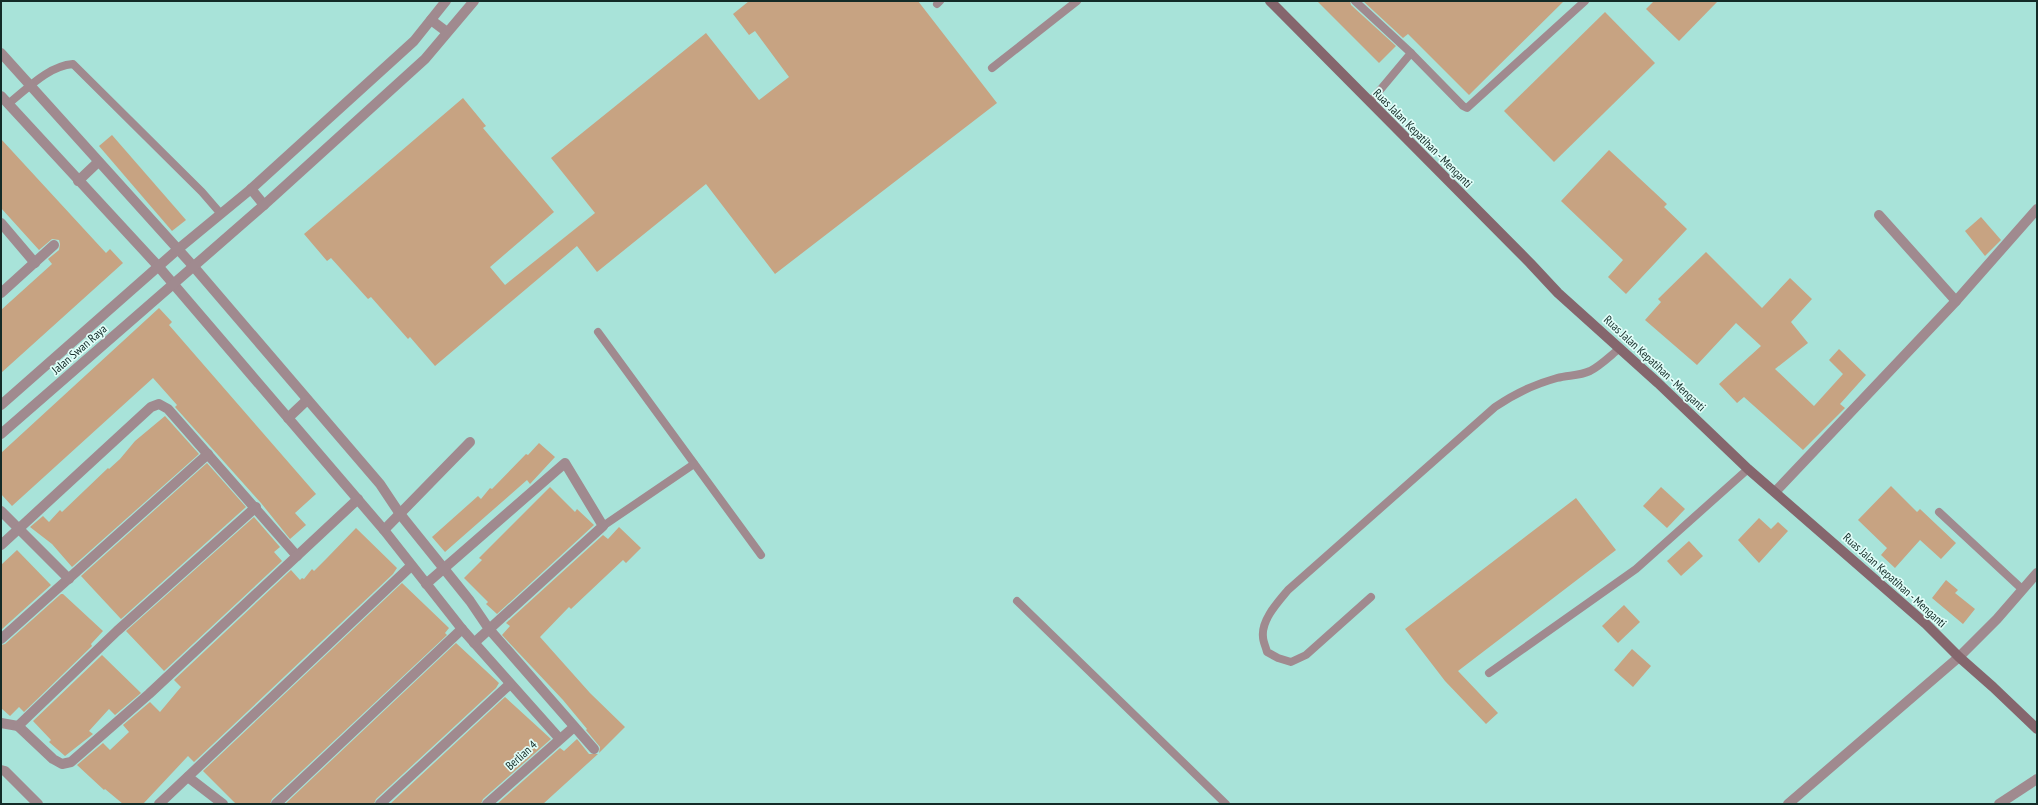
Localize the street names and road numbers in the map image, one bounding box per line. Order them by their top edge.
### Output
street label: Ruas Jalan Kepatihan - Menganti [1370,85,1476,191]
street label: Ruas Jalan Kepatihan - Menganti [1601,312,1709,414]
street label: Jalan Swan Raya [48,321,110,378]
street label: Ruas Jalan Kepatihan - Menganti [1840,530,1950,630]
street label: Berlian 4 [502,737,540,773]

